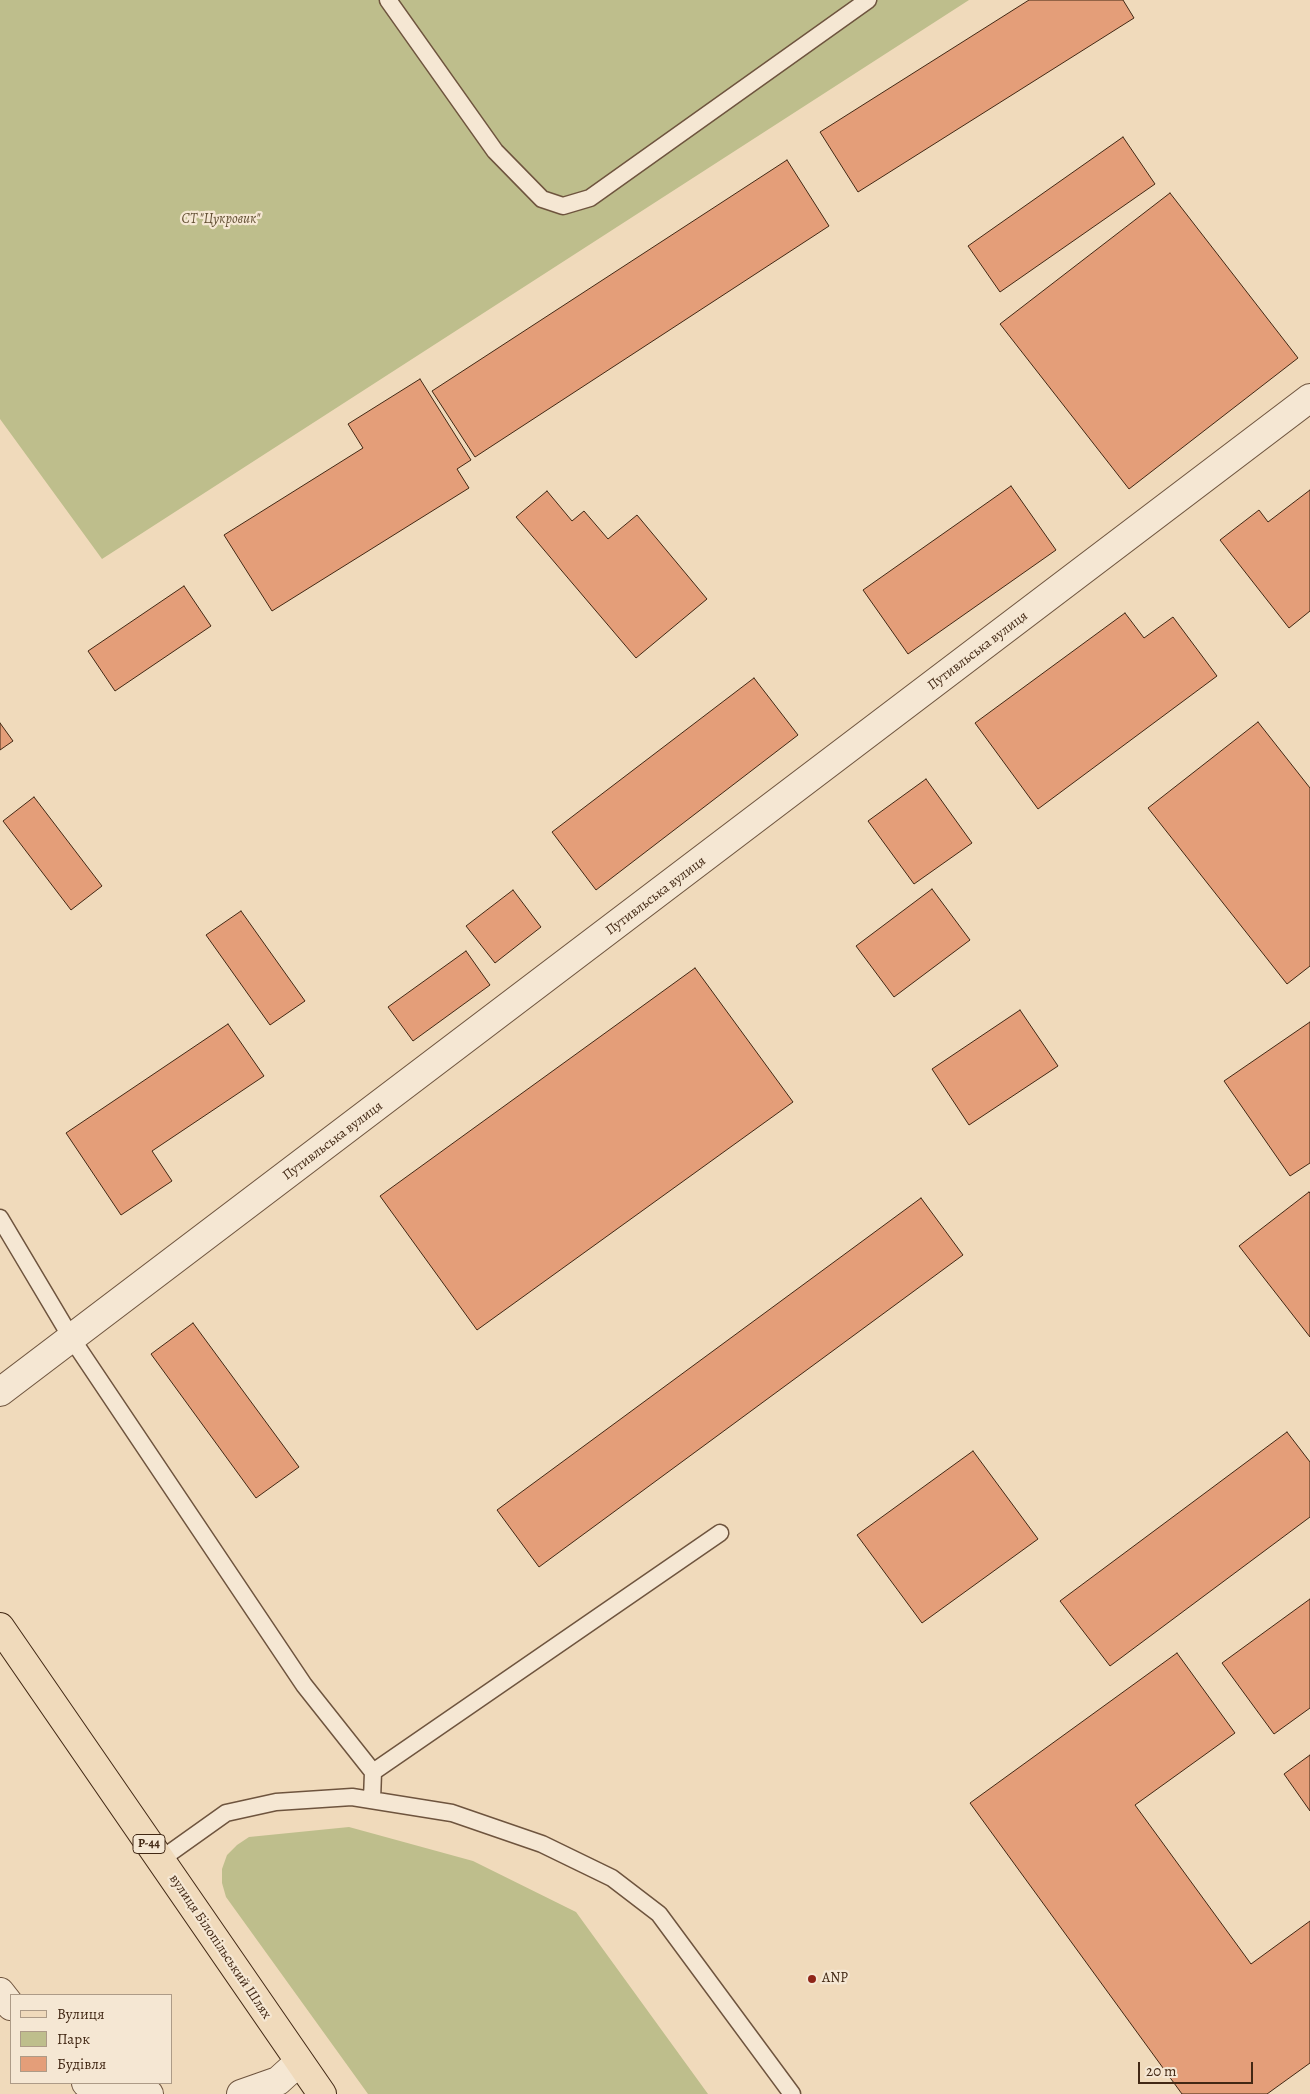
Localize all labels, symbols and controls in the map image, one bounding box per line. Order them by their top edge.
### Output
park label: СТ "Цукровик" [181,212,261,228]
street label: Путивльська вулиця [925,608,1031,694]
street label: Путивльська вулиця [603,853,709,939]
street label: Путивльська вулиця [280,1098,386,1184]
road number: Р-44 [133,1835,165,1854]
street label: вулиця Білопільський Шлях [165,1871,275,2023]
place label: ANP [822,1971,848,1987]
marker: ANP [806,1973,818,1985]
legend [10,1994,172,2084]
text: Вулиця [57,2004,104,2024]
text: Парк [57,2029,90,2049]
scale bar [1140,2052,1255,2084]
text: Будівля [57,2054,106,2074]
text: 20 m [1146,2061,1177,2081]

